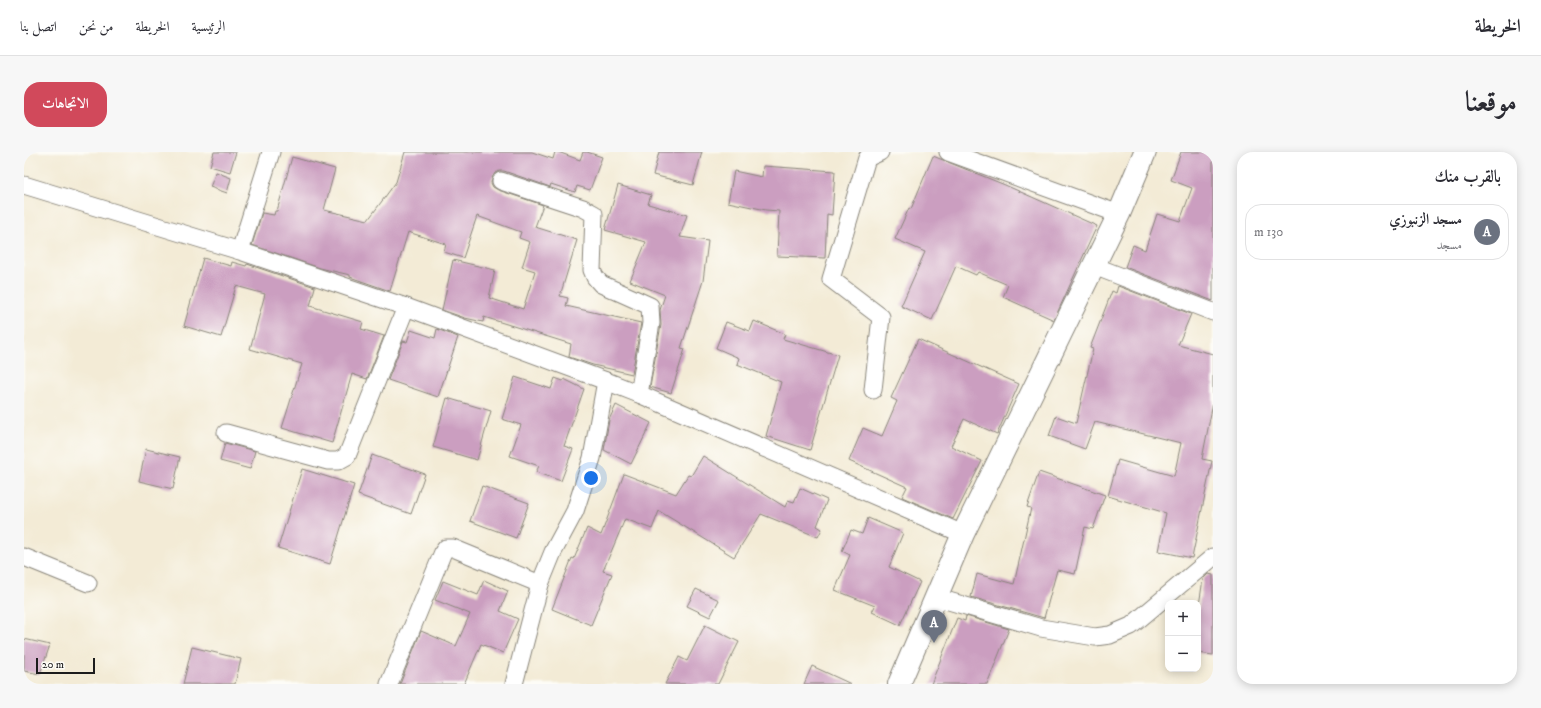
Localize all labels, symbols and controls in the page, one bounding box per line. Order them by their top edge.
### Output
text: الخريطة [1475,15,1521,38]
text: اتصل بنا [20,18,57,36]
text: من نحن [79,18,114,36]
text: الخريطة [136,18,170,36]
text: الرئيسية [192,18,225,36]
button: الاتجاهات [24,82,107,127]
text: موقعنا [1465,85,1517,120]
text: بالقرب منك [1435,166,1501,188]
text: مسجد الزنبوزي [1389,210,1462,229]
text: 130 m [1254,224,1283,240]
text: A [1483,224,1491,240]
text: مسجد [1436,237,1462,253]
your location [581,468,601,488]
map controls [1165,600,1201,672]
button: + [1165,600,1201,636]
pin: A [921,610,947,643]
button: − [1165,636,1201,672]
scale bar [36,656,95,675]
text: 20 m [42,658,64,672]

